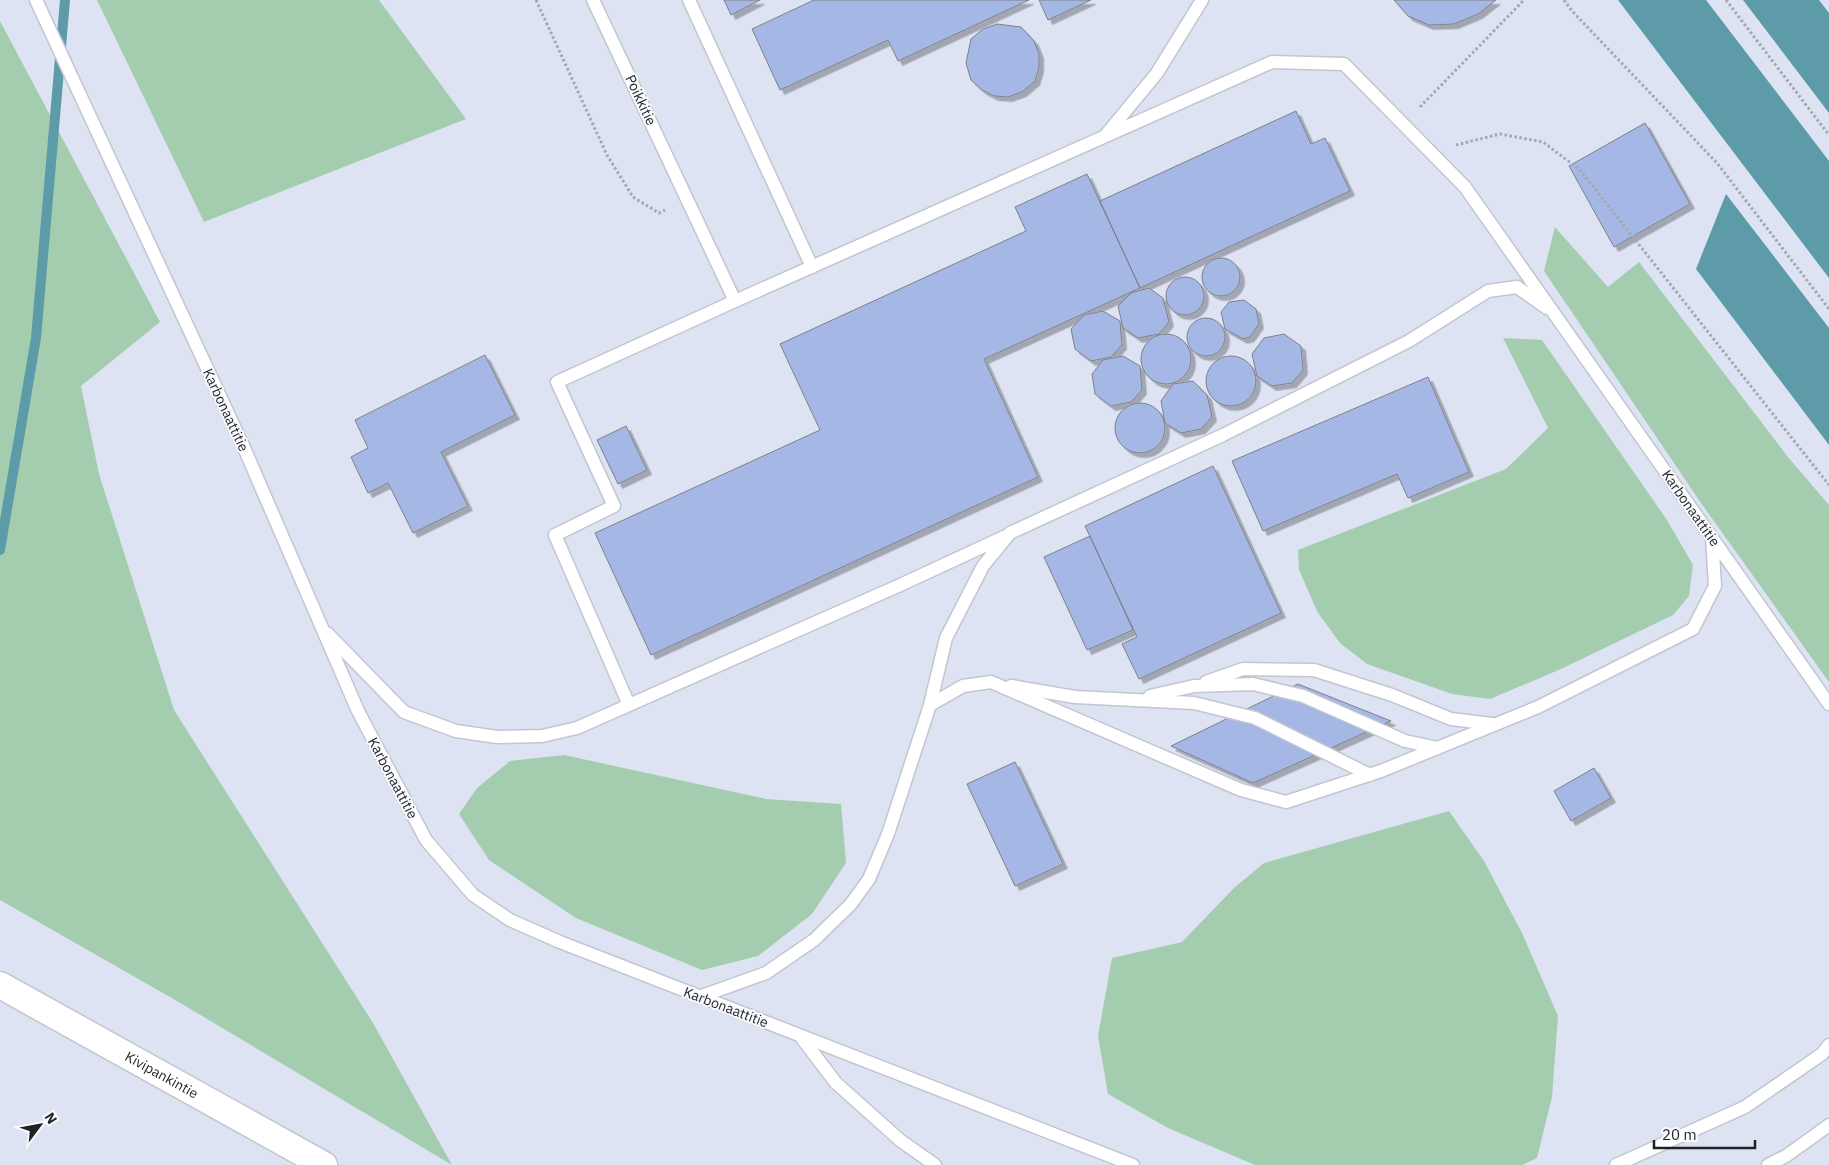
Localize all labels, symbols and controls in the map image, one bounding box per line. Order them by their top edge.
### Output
street label: Poikkitie [621,72,661,129]
street label: Karbonaattitie [199,366,253,455]
street label: Karbonaattitie [1658,466,1724,550]
street label: Karbonaattitie [364,734,422,822]
street label: Karbonaattitie [681,983,771,1032]
street label: Kivipankintie [122,1047,202,1103]
north arrow [15,1100,65,1150]
text: N [41,1109,61,1127]
scale bar [1654,1118,1755,1150]
text: 20 m [1662,1125,1697,1144]

